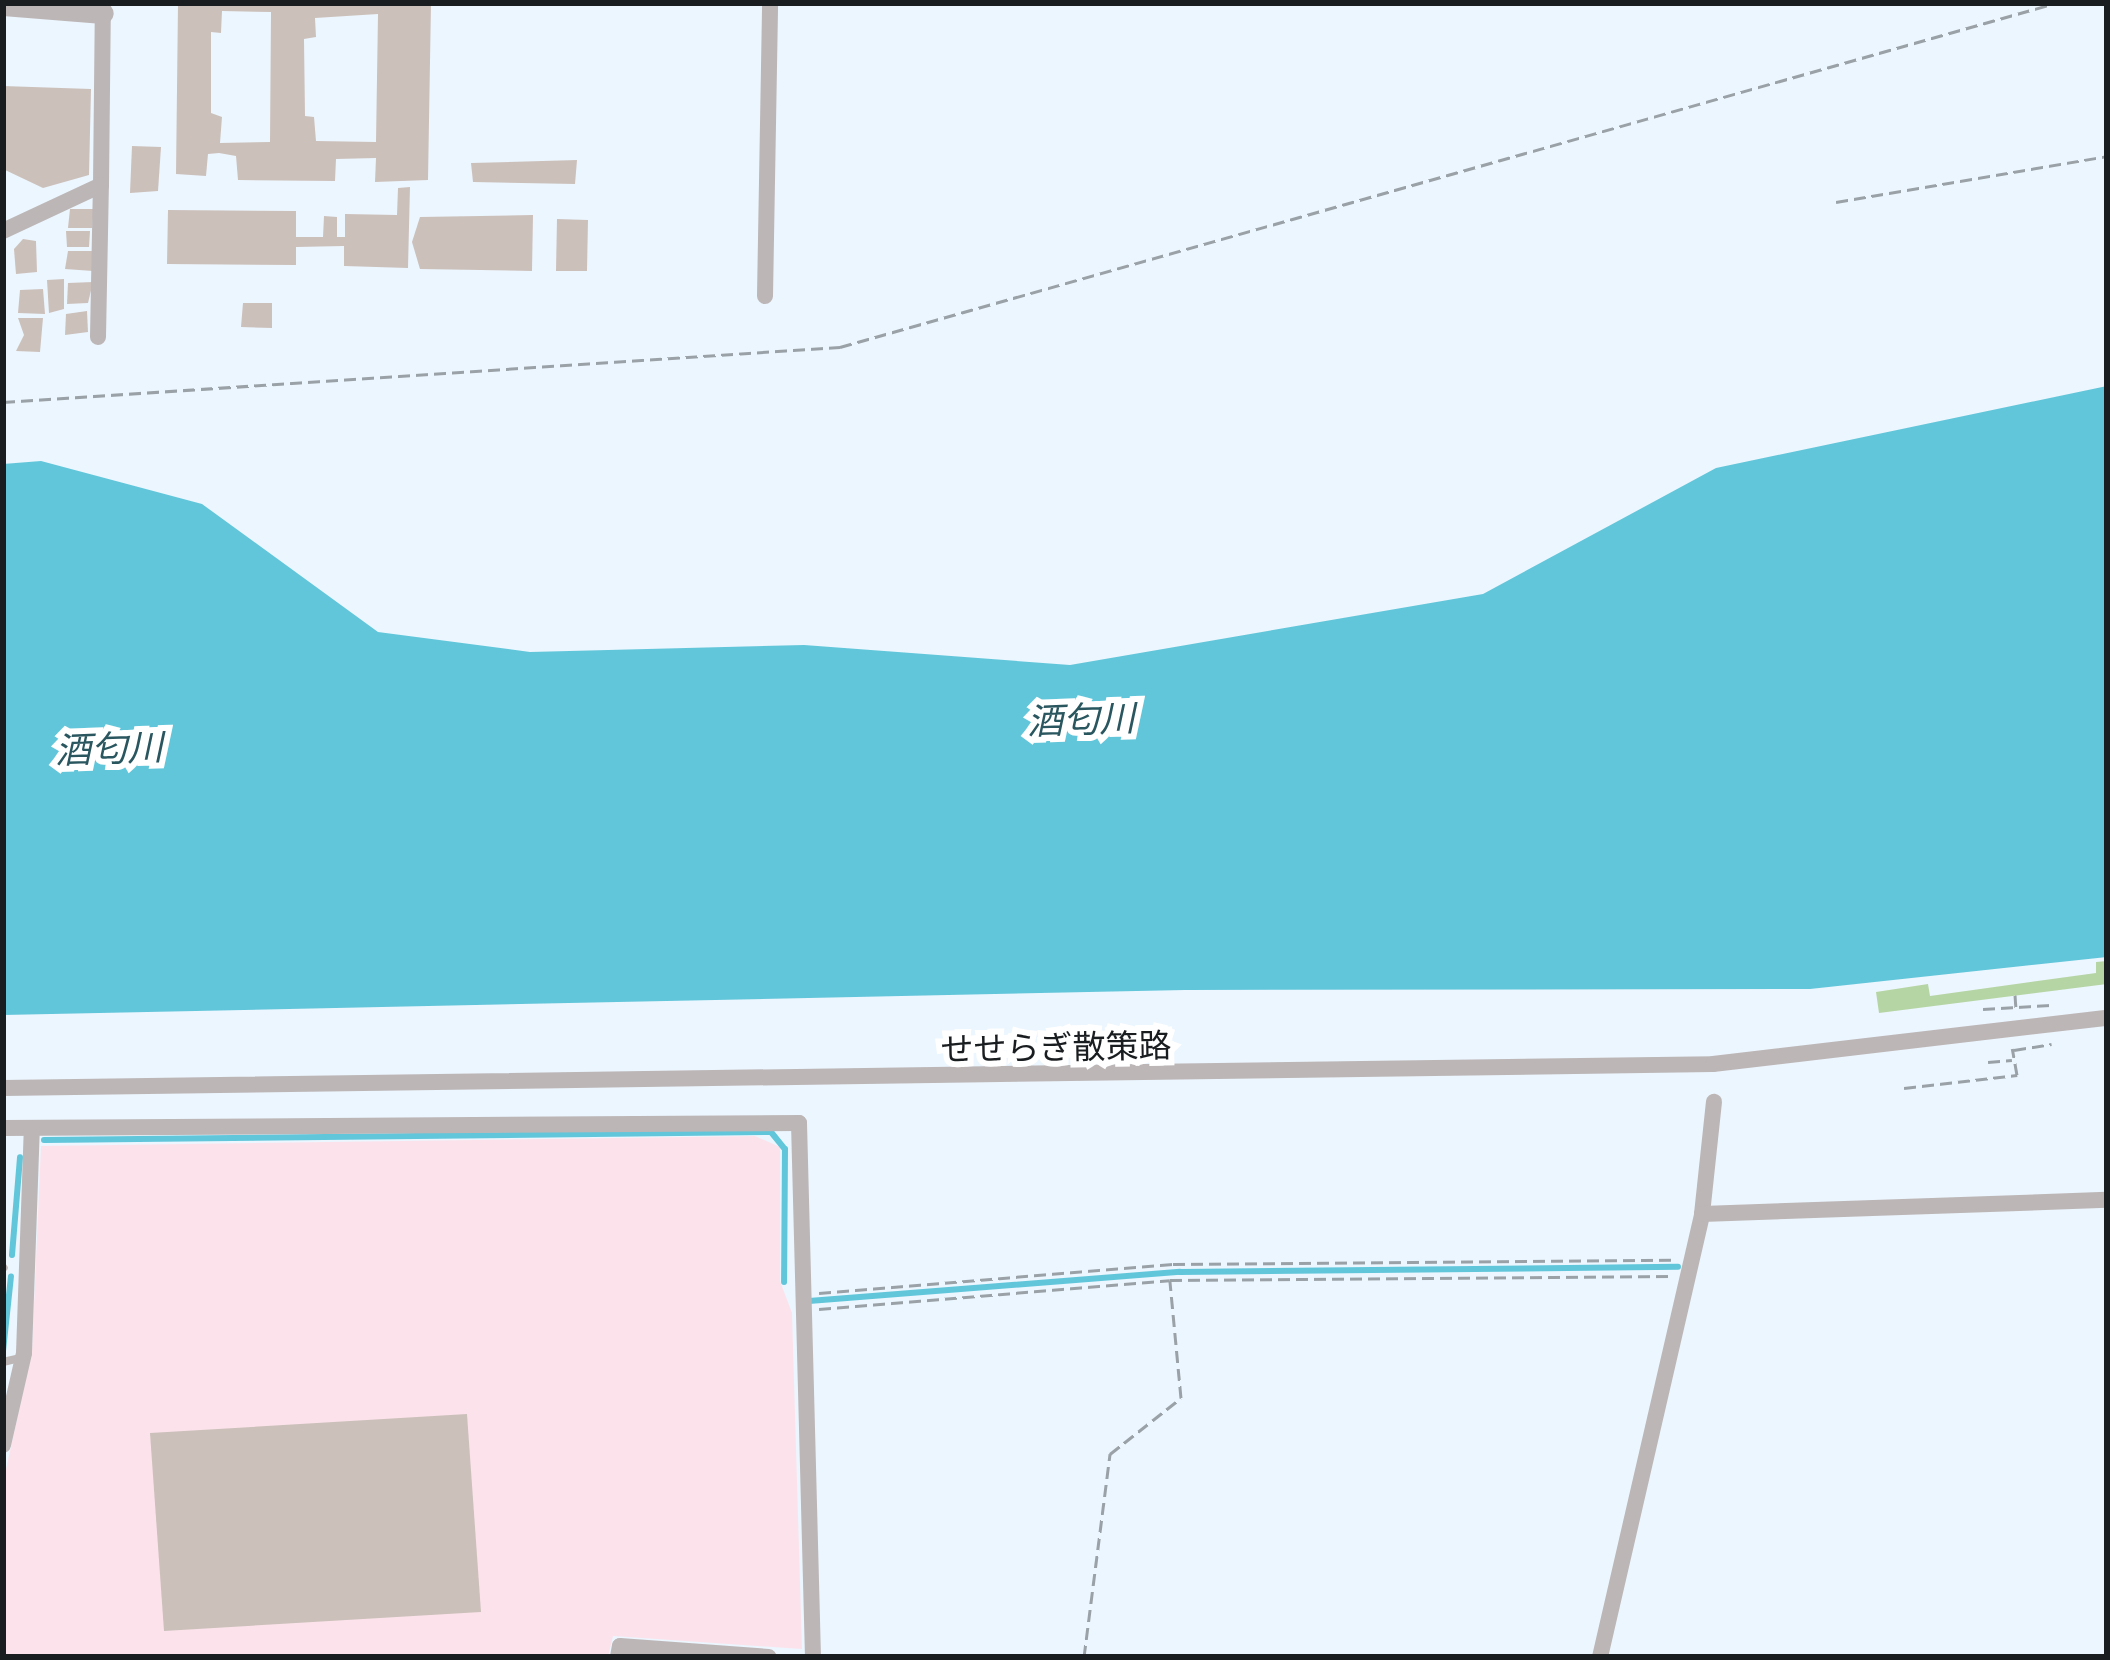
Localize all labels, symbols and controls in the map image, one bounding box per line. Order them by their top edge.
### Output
water label: 酒匂川 [1026,697,1136,743]
water label: 酒匂川 [54,726,164,772]
street label: せせらぎ散策路 [940,1026,1172,1070]

